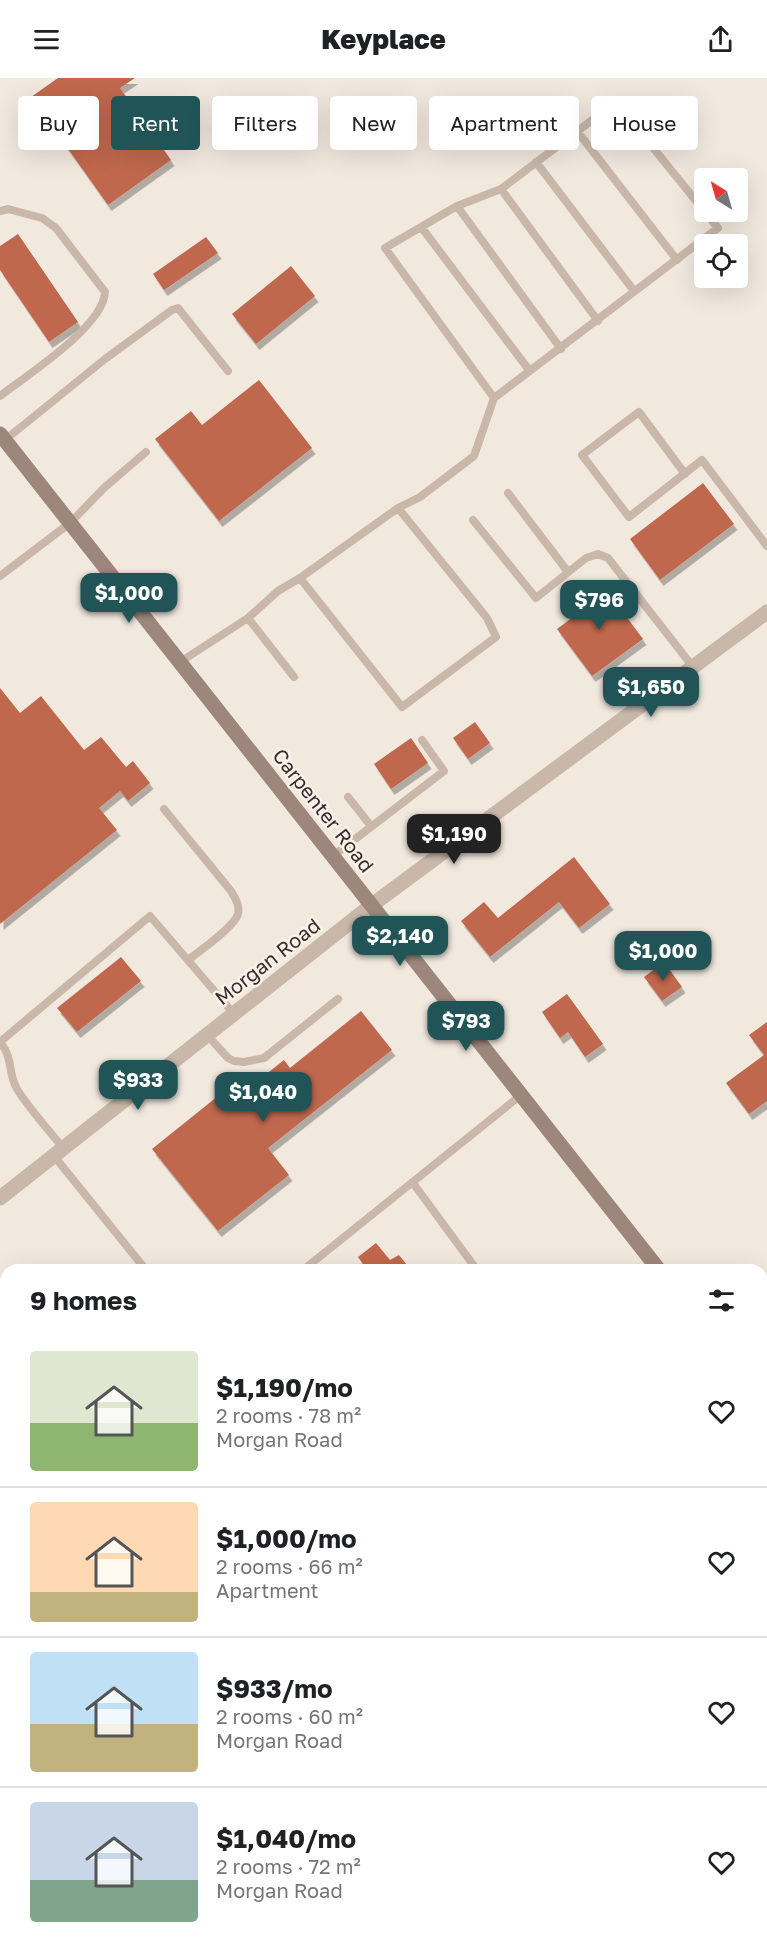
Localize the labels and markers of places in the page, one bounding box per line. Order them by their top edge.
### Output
pin: $1,000 [80,573,178,624]
pin: $796 [563,580,635,631]
pin: $1,650 [602,667,700,718]
pin: $1,190 [405,814,503,865]
pin: $2,140 [351,916,449,967]
pin: $1,000 [614,931,712,982]
pin: $793 [430,1001,502,1052]
pin: $933 [102,1060,174,1111]
pin: $1,040 [214,1072,312,1123]

